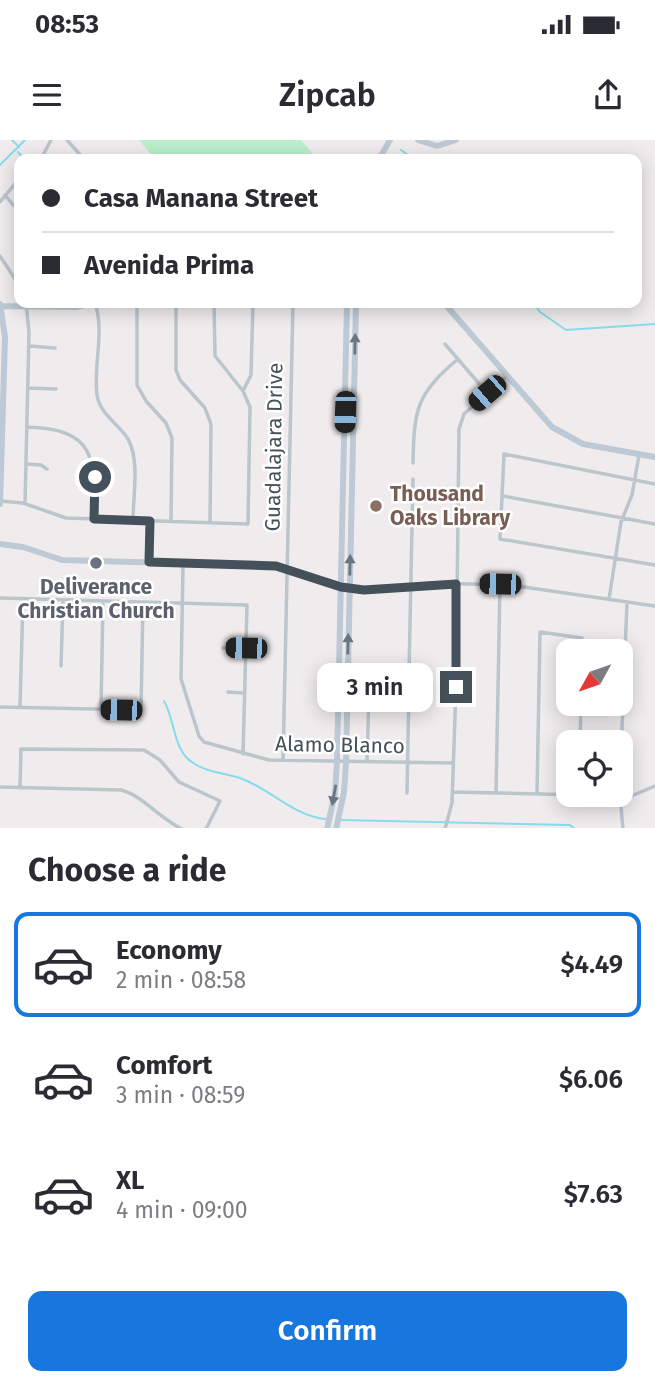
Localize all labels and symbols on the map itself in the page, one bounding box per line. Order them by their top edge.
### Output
one-way arrow [349,333,361,355]
street label: Guadalajara Drive [260,362,288,532]
car [465,371,510,415]
car [334,391,357,433]
route start [79,461,111,493]
place label: Thousand Oaks Library [390,481,510,531]
marker: Thousand Oaks Library [368,498,384,514]
one-way arrow [344,554,355,576]
marker: Deliverance Christian Church [88,555,104,571]
car [479,573,522,595]
place label: Deliverance Christian Church [17,574,175,624]
one-way arrow [342,633,354,655]
car [225,637,268,659]
north arrow [556,639,634,716]
callout: 3 min [316,662,432,712]
route end [440,671,472,703]
car [100,699,143,721]
street label: Alamo Blanco [275,731,405,759]
one-way arrow [328,784,339,806]

